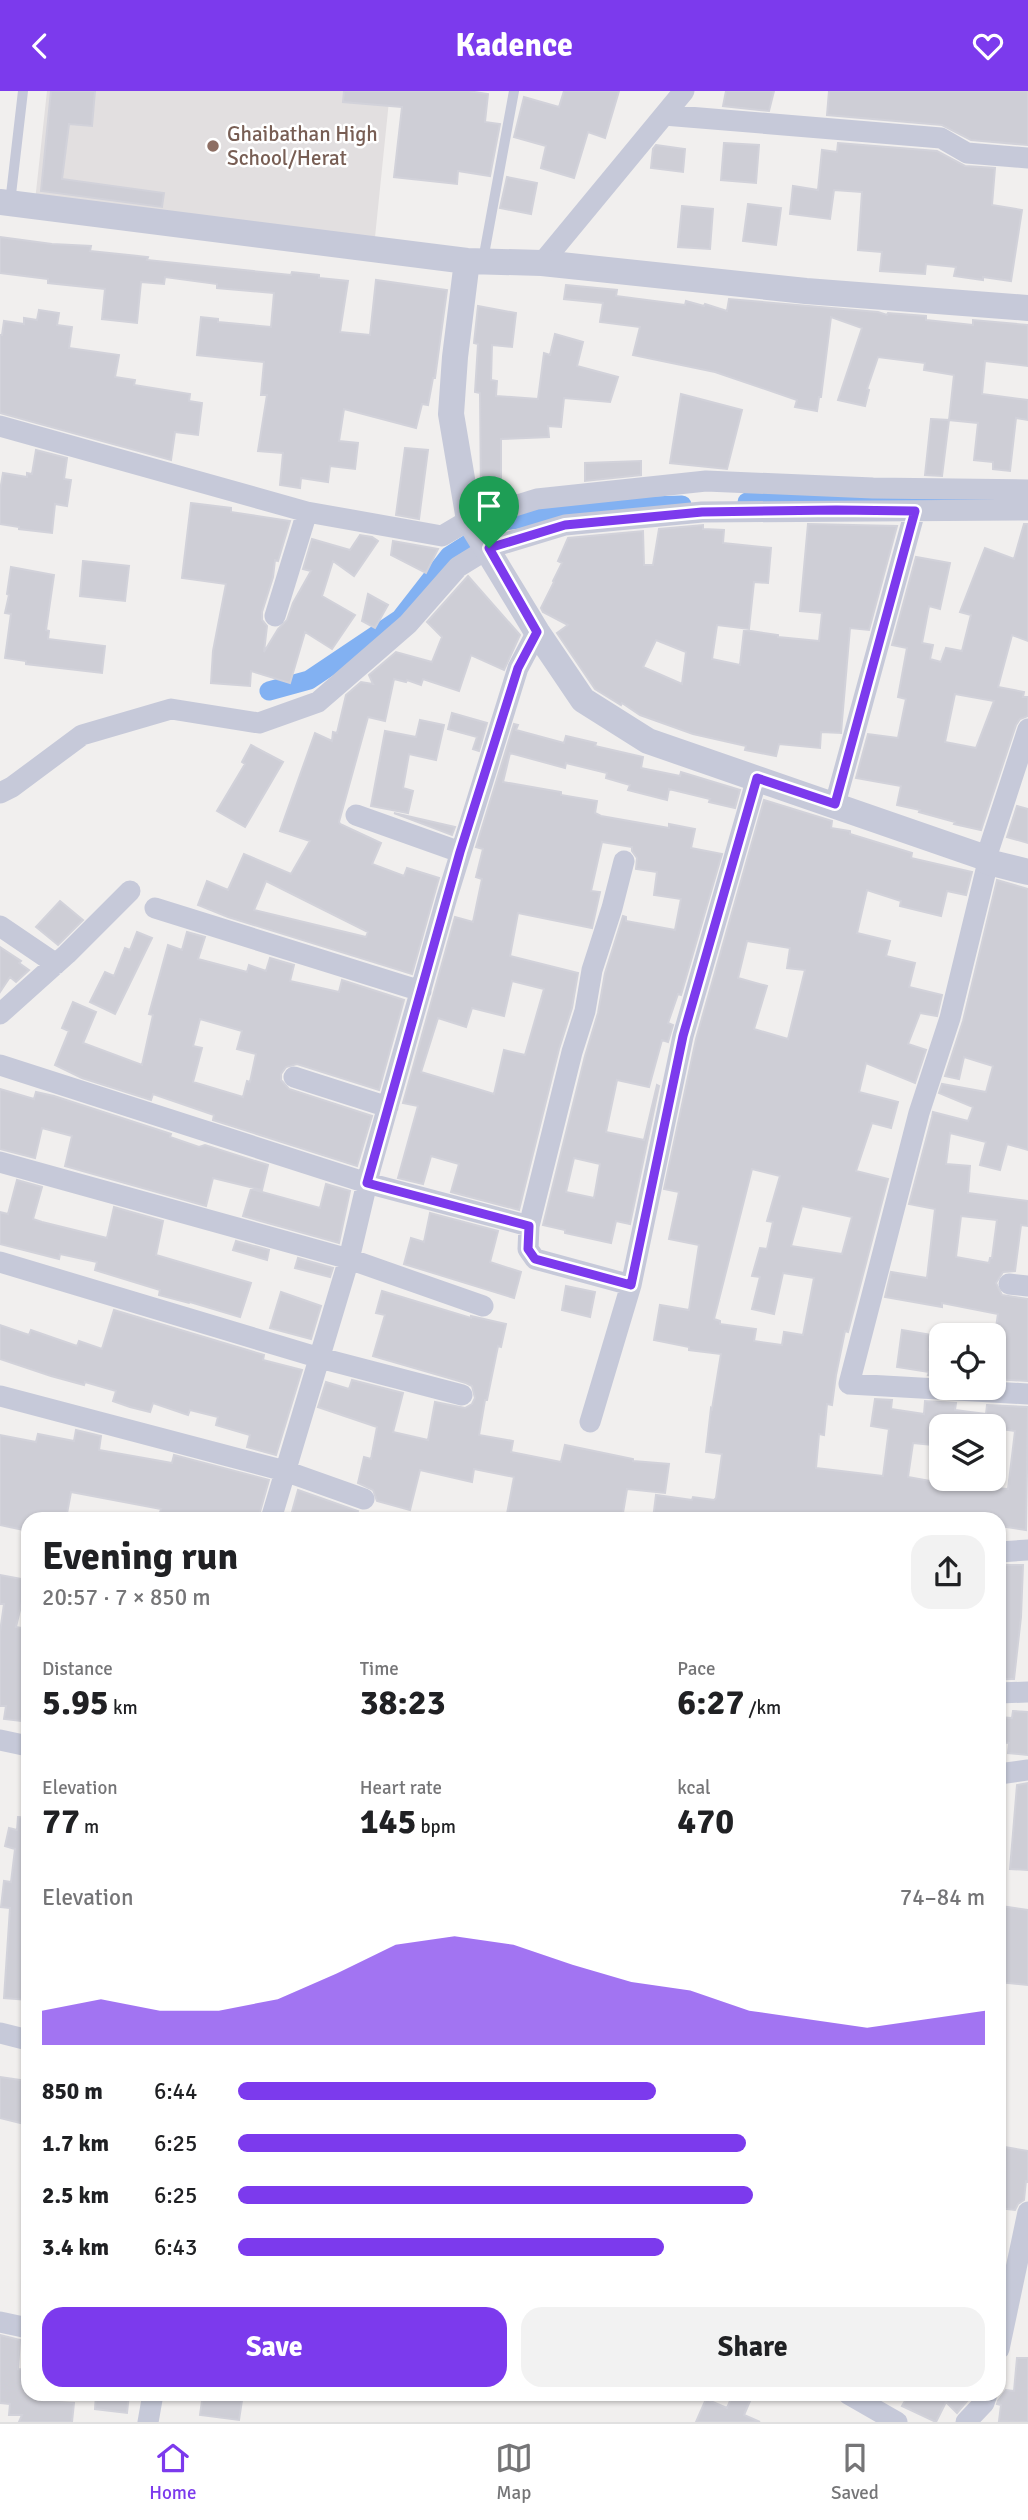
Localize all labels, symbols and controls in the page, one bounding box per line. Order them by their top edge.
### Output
text: Kadence [455,26,573,65]
icon: back [21,27,59,65]
icon: heart [969,27,1007,65]
place label: Ghaibathan High School/Herat [227,121,378,171]
marker: Ghaibathan High School/Herat [205,138,221,154]
pin [459,476,519,548]
icon: arrive [470,487,508,525]
map controls [929,1323,1006,1491]
button: locate [929,1323,1006,1400]
button: layers [929,1414,1006,1491]
text: Evening run [42,1533,238,1580]
button: share [911,1535,985,1609]
text: 20:57 · 7 × 850 m [42,1583,211,1612]
text: Distance [42,1657,113,1681]
text: Time [360,1657,399,1681]
text: Pace [677,1657,716,1681]
text: 5.95 [42,1681,109,1724]
text: 38:23 [360,1681,446,1724]
text: 6:27 [677,1681,744,1724]
text: km [109,1696,138,1720]
text: /km [744,1696,781,1720]
text: Elevation [42,1776,118,1800]
text: Heart rate [360,1776,442,1800]
text: kcal [677,1776,711,1800]
text: 77 [42,1800,80,1843]
text: 145 [360,1800,416,1843]
text: 470 [677,1800,734,1843]
text: m [80,1815,99,1839]
text: bpm [416,1815,456,1839]
text: Elevation [42,1883,134,1912]
text: 74–84 m [900,1883,985,1912]
text: 850 m [42,2077,103,2106]
text: 6:44 [154,2077,197,2106]
text: 1.7 km [42,2129,109,2158]
text: 6:25 [154,2129,197,2158]
text: 2.5 km [42,2181,109,2210]
text: 6:25 [154,2181,197,2210]
text: 3.4 km [42,2233,109,2262]
text: 6:43 [154,2233,197,2262]
button: Save [42,2307,507,2387]
button: Share [521,2307,985,2387]
tab: Home [149,2439,196,2505]
tab: Map [495,2439,533,2505]
tab: Saved [831,2439,879,2505]

